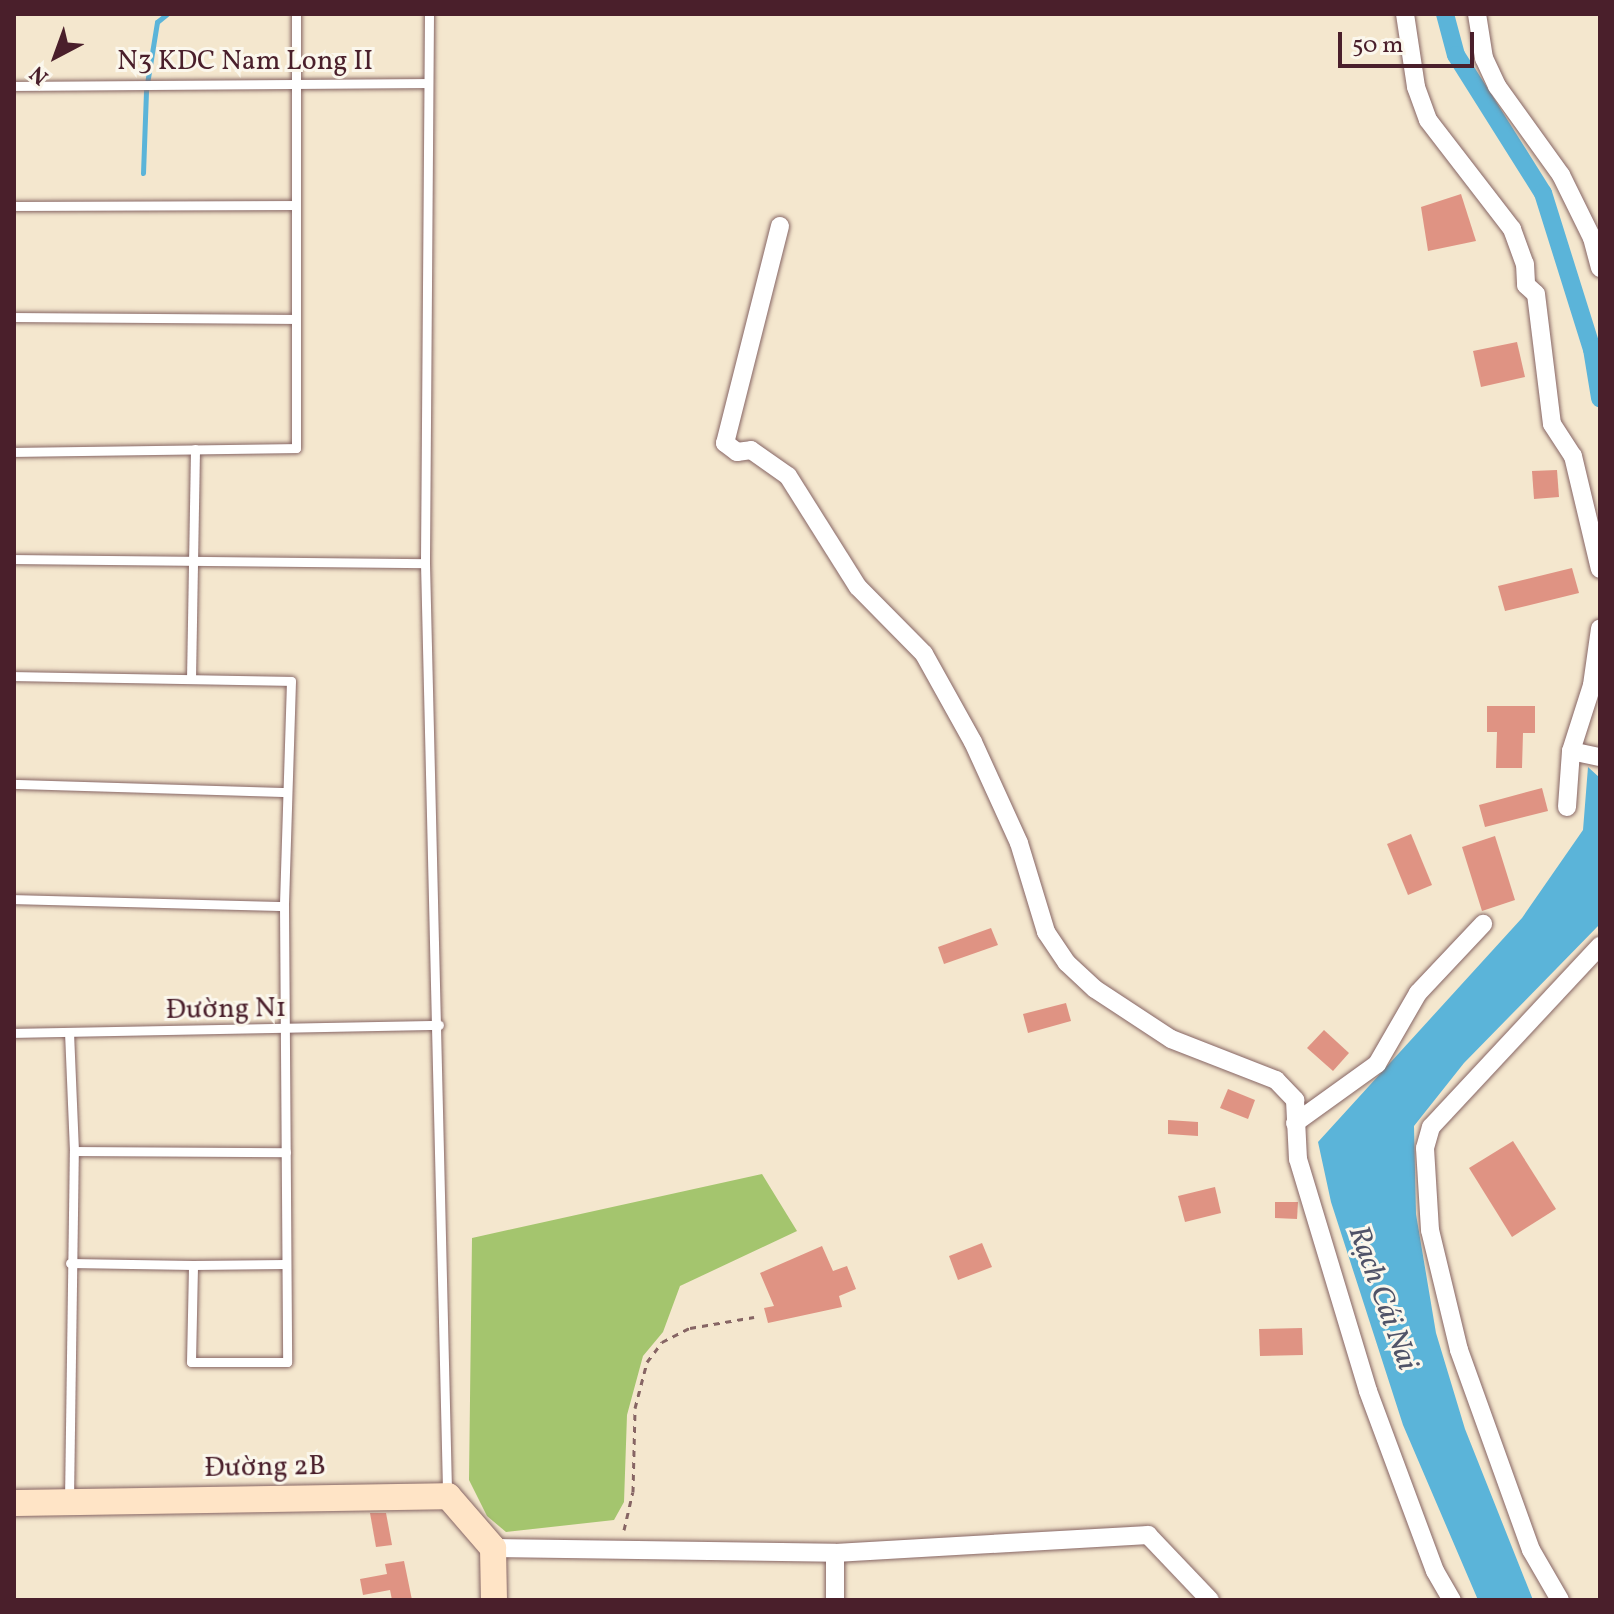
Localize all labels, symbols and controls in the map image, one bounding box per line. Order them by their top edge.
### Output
north arrow [16,16,96,96]
scale bar [1342,16,1478,66]
text: 50 m [1352,29,1404,63]
street label: N3 KDC Nam Long II [117,45,373,79]
text: N [24,58,56,91]
street label: Đường N1 [165,992,287,1028]
water label: Rạch Cái Nai [1339,1221,1425,1375]
street label: Đường 2B [204,1450,326,1486]

